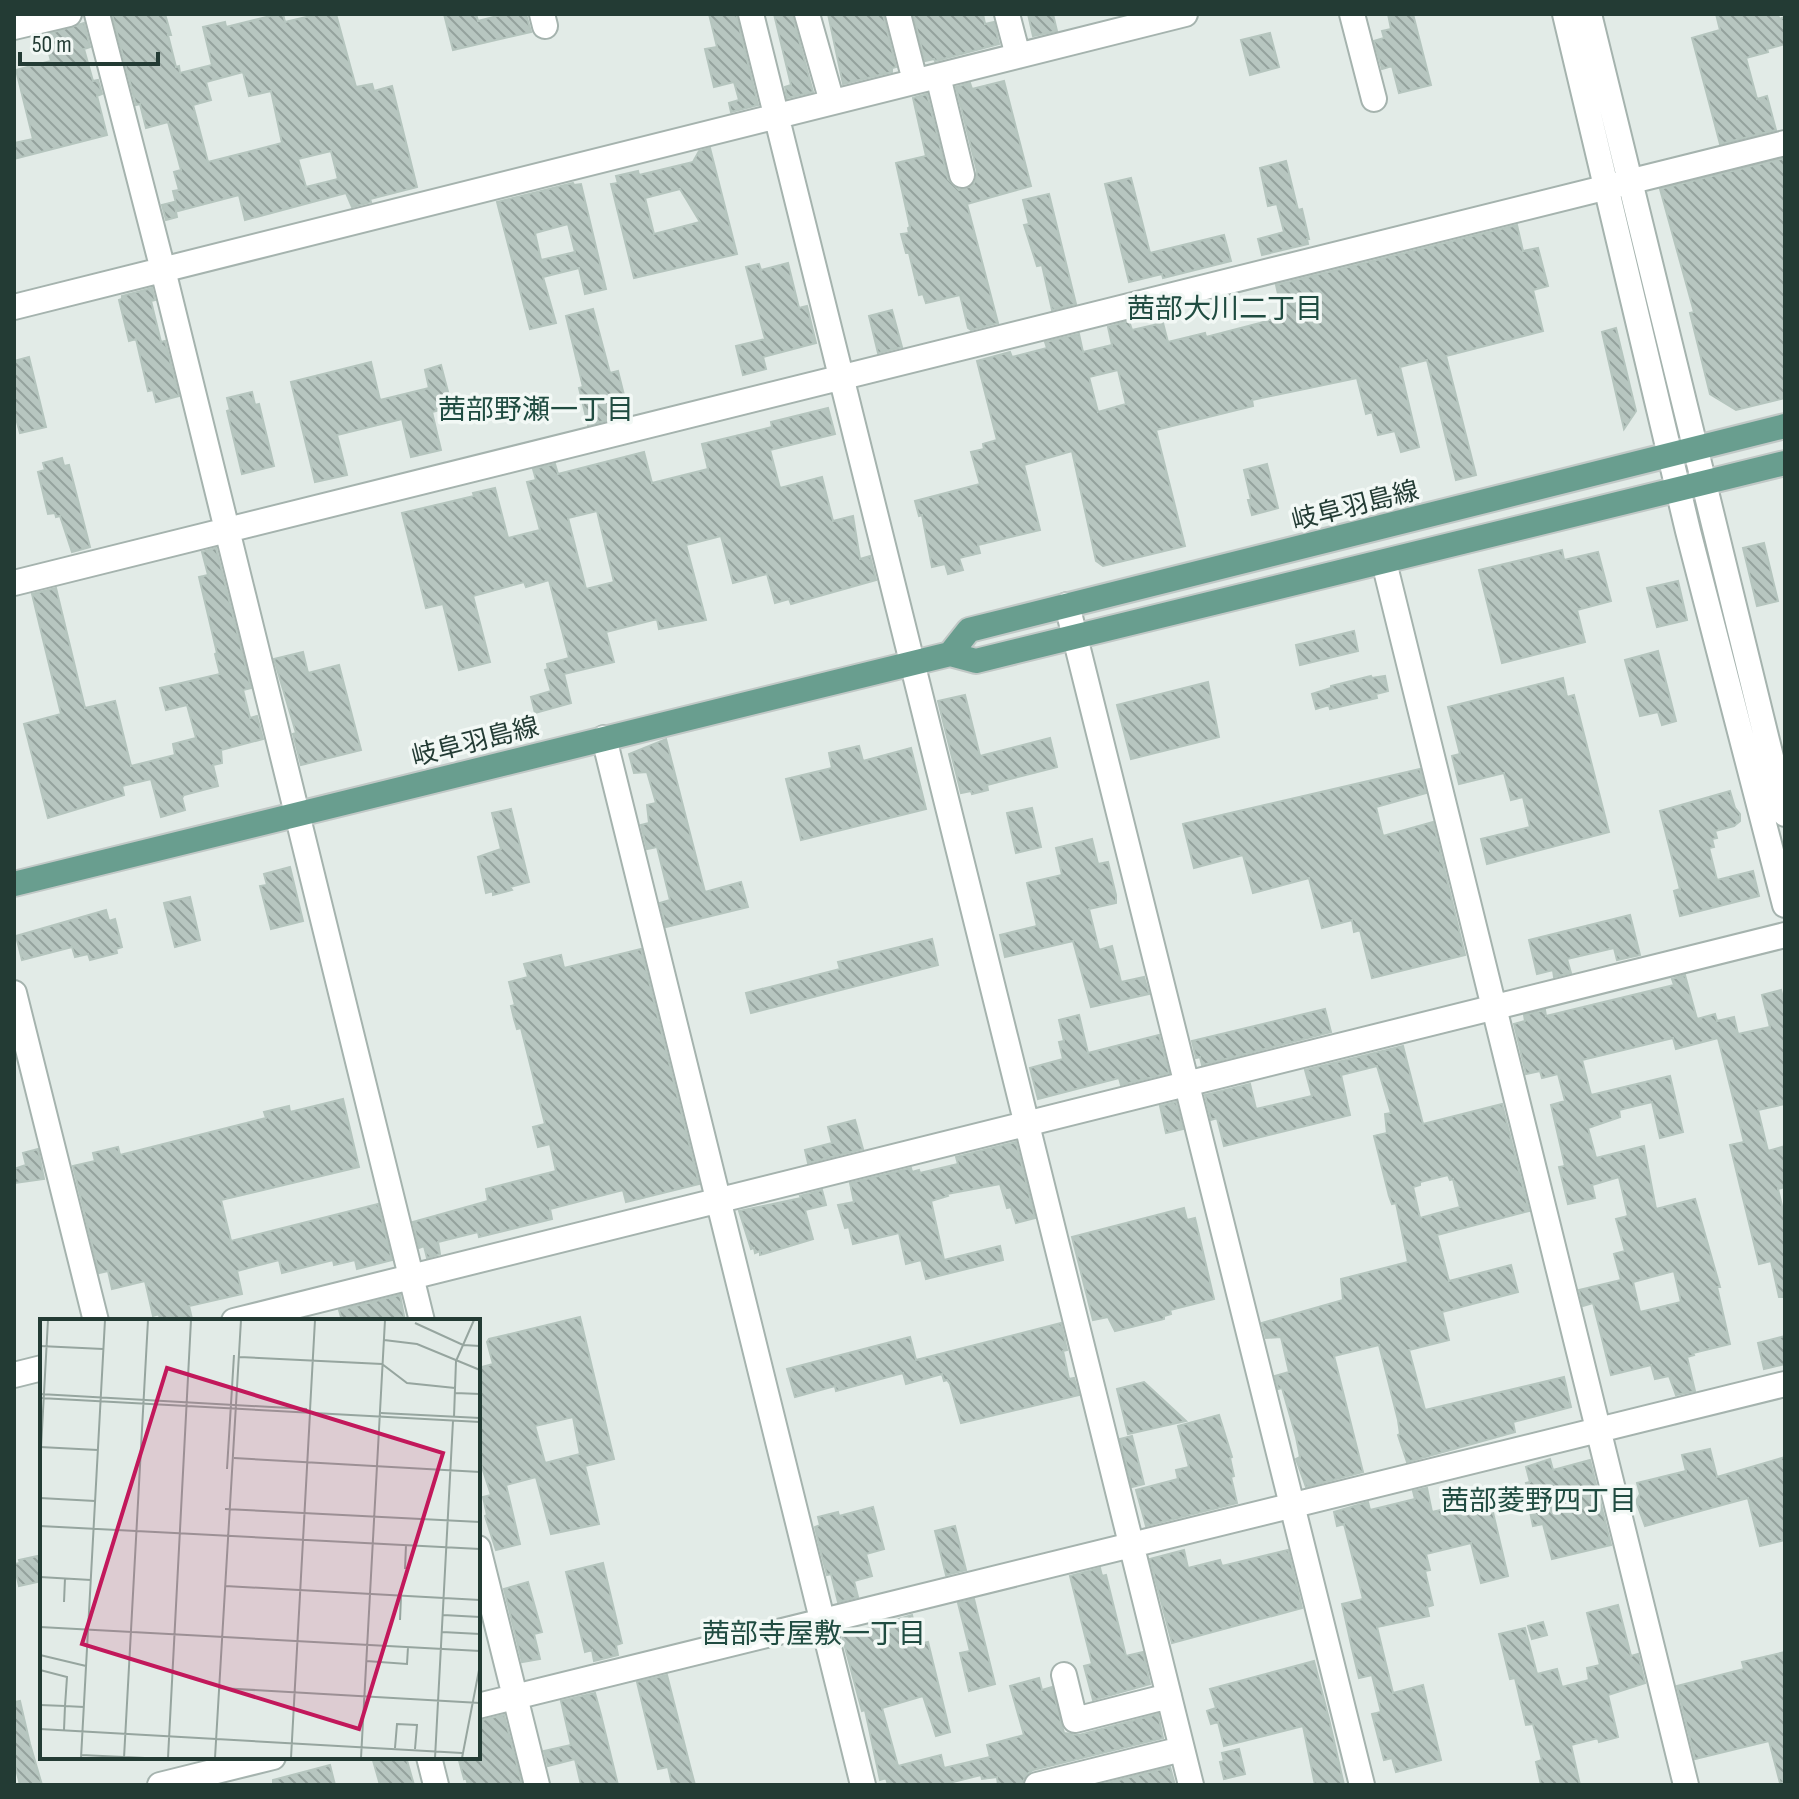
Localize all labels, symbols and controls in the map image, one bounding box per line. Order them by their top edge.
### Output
scale bar [20,16,158,66]
text: 50 m [32,30,72,59]
district label: 茜部大川二丁目 [1127,293,1323,326]
district label: 茜部野瀬一丁目 [438,394,634,427]
street label: 岐阜羽島線 [1289,476,1422,537]
street label: 岐阜羽島線 [409,712,542,773]
inset map [40,1319,480,1759]
district label: 茜部菱野四丁目 [1441,1485,1637,1518]
district label: 茜部寺屋敷一丁目 [702,1618,926,1651]

